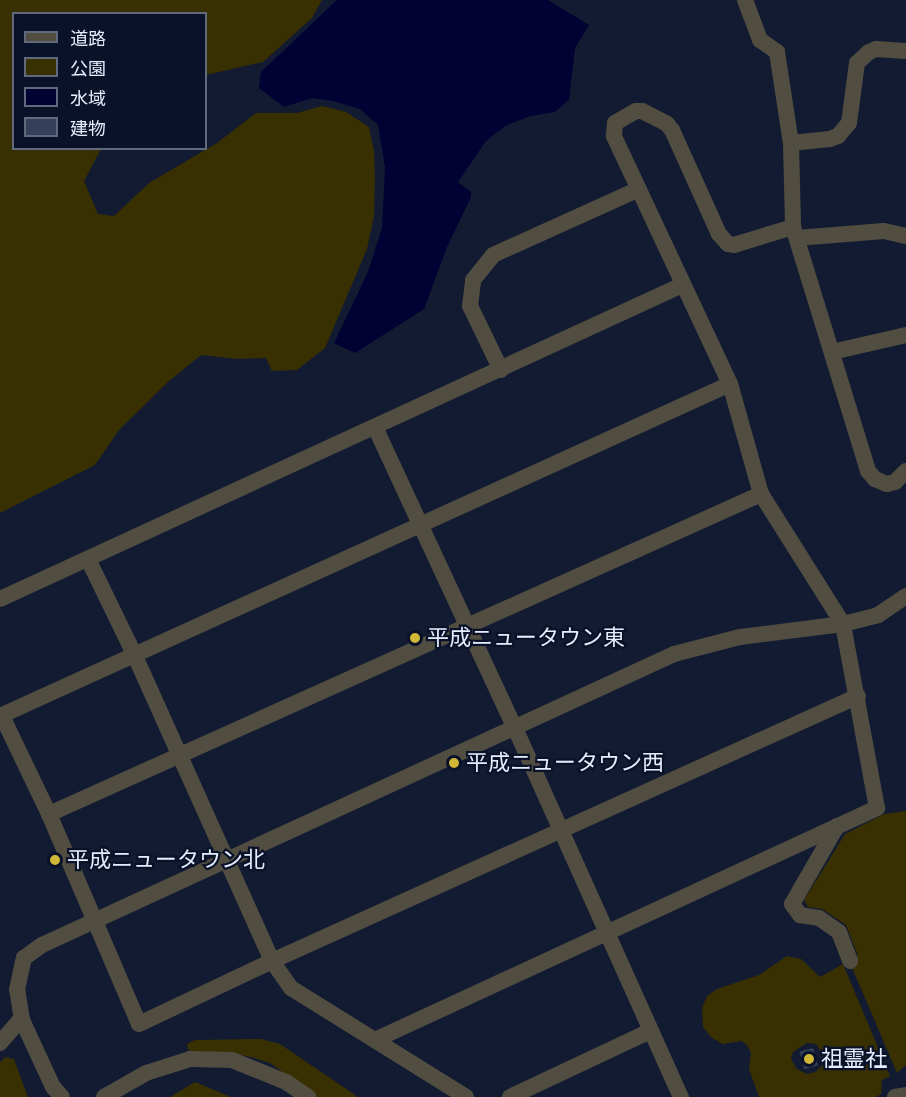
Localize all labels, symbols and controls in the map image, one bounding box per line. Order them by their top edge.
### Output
legend [12,12,207,150]
text: 道路 [70,27,106,50]
text: 公園 [70,57,106,80]
text: 水域 [70,87,106,110]
text: 建物 [70,117,106,140]
place label: 平成ニュータウン東 [427,625,625,651]
marker: 平成ニュータウン東 [408,631,422,645]
place label: 平成ニュータウン西 [466,750,664,776]
marker: 平成ニュータウン西 [447,756,461,770]
place label: 平成ニュータウン北 [67,847,265,873]
marker: 平成ニュータウン北 [48,853,62,867]
place label: 祖霊社 [821,1046,887,1072]
marker: 祖霊社 [802,1052,816,1066]

